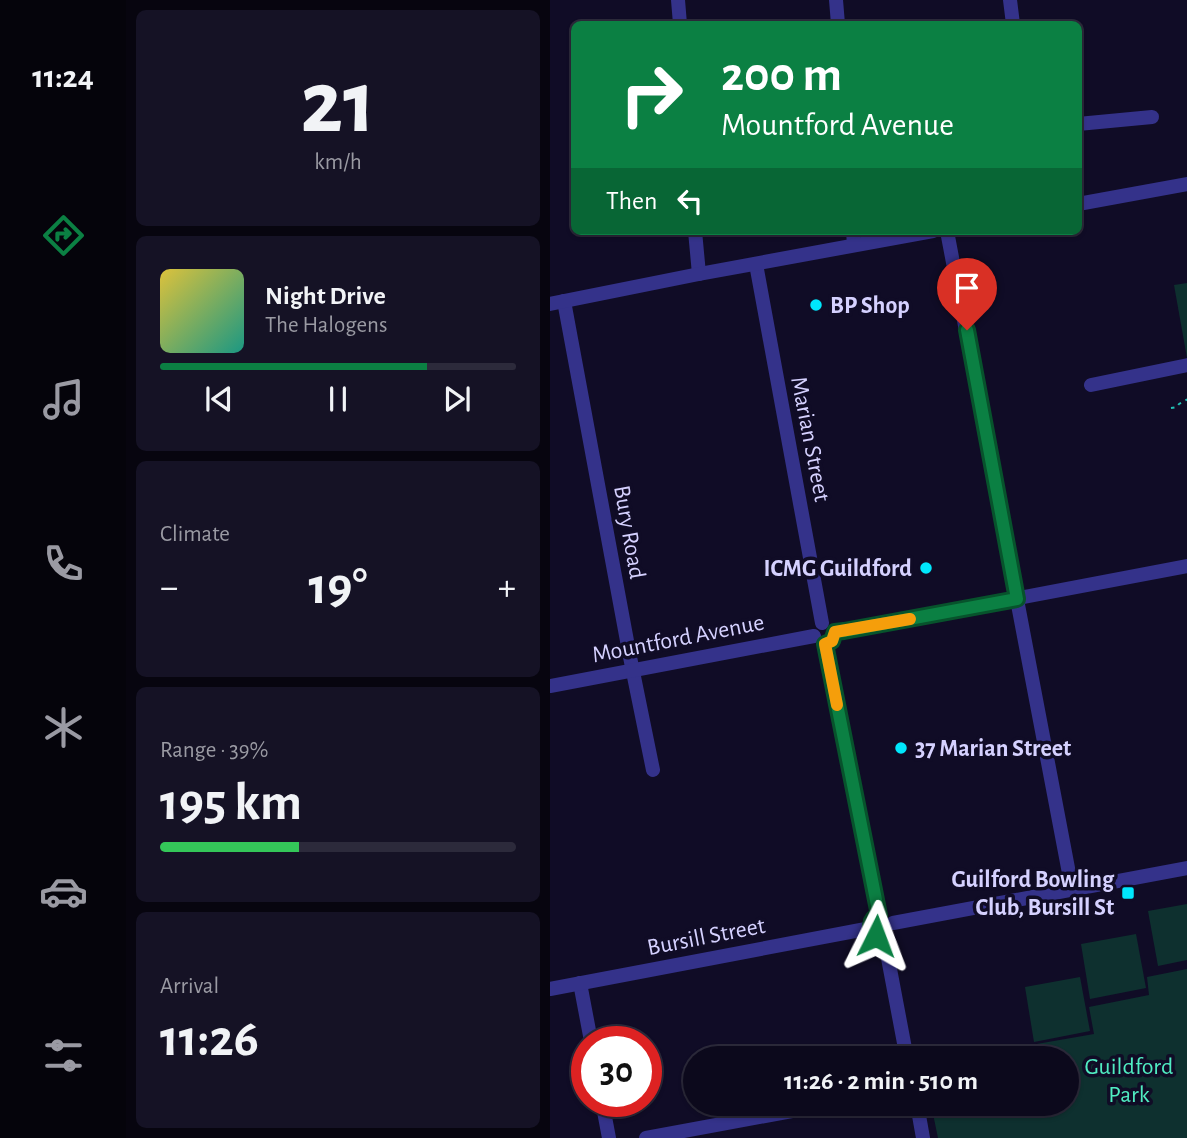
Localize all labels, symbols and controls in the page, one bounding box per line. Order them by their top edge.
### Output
icon: right [606,49,697,140]
text: 200 m [721,51,842,100]
text: 21 [300,58,376,149]
text: 11:24 [32,61,94,93]
text: Mountford Avenue [721,109,954,141]
text: km/h [314,151,362,174]
icon: left [671,182,709,220]
text: Then [606,188,657,214]
icon: directions [39,211,88,260]
pin [937,258,997,330]
icon: arrive [948,269,986,307]
text: Night Drive [265,283,386,309]
place label: BP Shop [830,294,910,318]
marker: BP Shop [808,297,824,313]
text: The Halogens [265,314,387,337]
icon: music [39,375,88,424]
street label: Marian Street [786,375,834,504]
icon: previous [200,380,238,418]
icon: pause [319,380,357,418]
icon: next [438,380,476,418]
street label: Bury Road [609,483,649,581]
text: Climate [160,523,230,546]
icon: phone [39,539,88,588]
place label: ICMG Guildford [764,557,912,581]
marker: ICMG Guildford [918,560,934,576]
text: 19° [308,561,368,613]
text: − [160,569,178,607]
text: + [498,569,516,607]
street label: Mountford Avenue [590,611,766,667]
icon: climate [39,703,88,752]
place label: 37 Marian Street [915,737,1071,761]
text: Range · 39% [160,739,268,762]
marker: 37 Marian Street [893,740,909,756]
text: 195 km [160,777,302,829]
icon: car [39,867,88,916]
place label: Guilford Bowling Club, Bursill St [952,868,1115,920]
marker: Guilford Bowling Club, Bursill St [1120,885,1136,901]
position arrow [839,899,913,973]
street label: Bursill Street [645,914,768,960]
text: Arrival [160,975,219,998]
text: 11:26 [160,1013,259,1065]
speed limit sign: 30 [571,1026,662,1117]
icon: filters [39,1031,88,1080]
park label: Guildford Park [1085,1055,1173,1107]
text: 11:26 · 2 min · 510 m [784,1068,978,1094]

